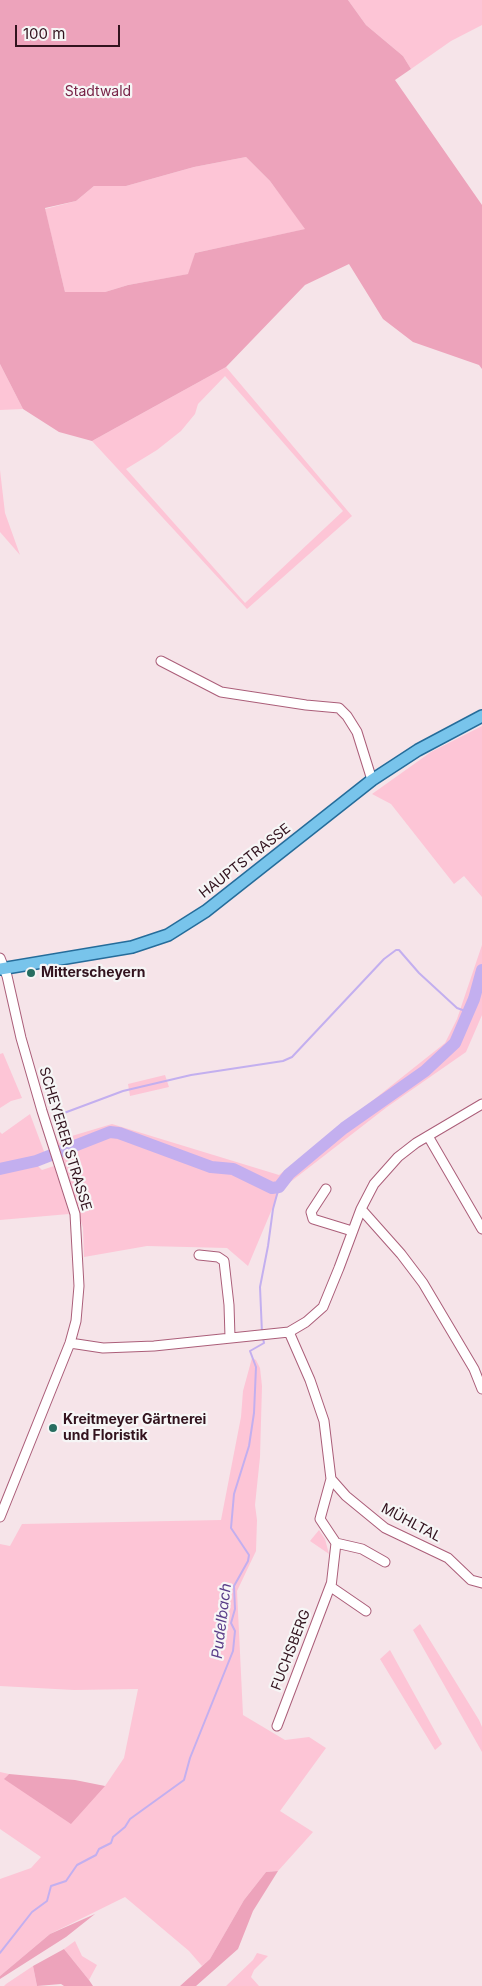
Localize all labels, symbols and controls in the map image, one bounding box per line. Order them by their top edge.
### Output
scale bar [18,15,122,47]
text: 100 m [23,24,65,43]
park label: Stadtwald [65,84,131,100]
street label: HAUPTSTRASSE [196,820,294,902]
place label: Mitterscheyern [41,965,145,981]
marker: Mitterscheyern [25,967,37,979]
street label: SCHEYERER STRASSE [35,1065,95,1213]
place label: Kreitmeyer Gärtnerei und Floristik [63,1412,206,1444]
marker: Kreitmeyer Gärtnerei und Floristik [47,1422,59,1434]
street label: MÜHLTAL [378,1500,444,1546]
water label: Pudelbach [208,1582,236,1660]
street label: FUCHSBERG [268,1607,314,1693]

